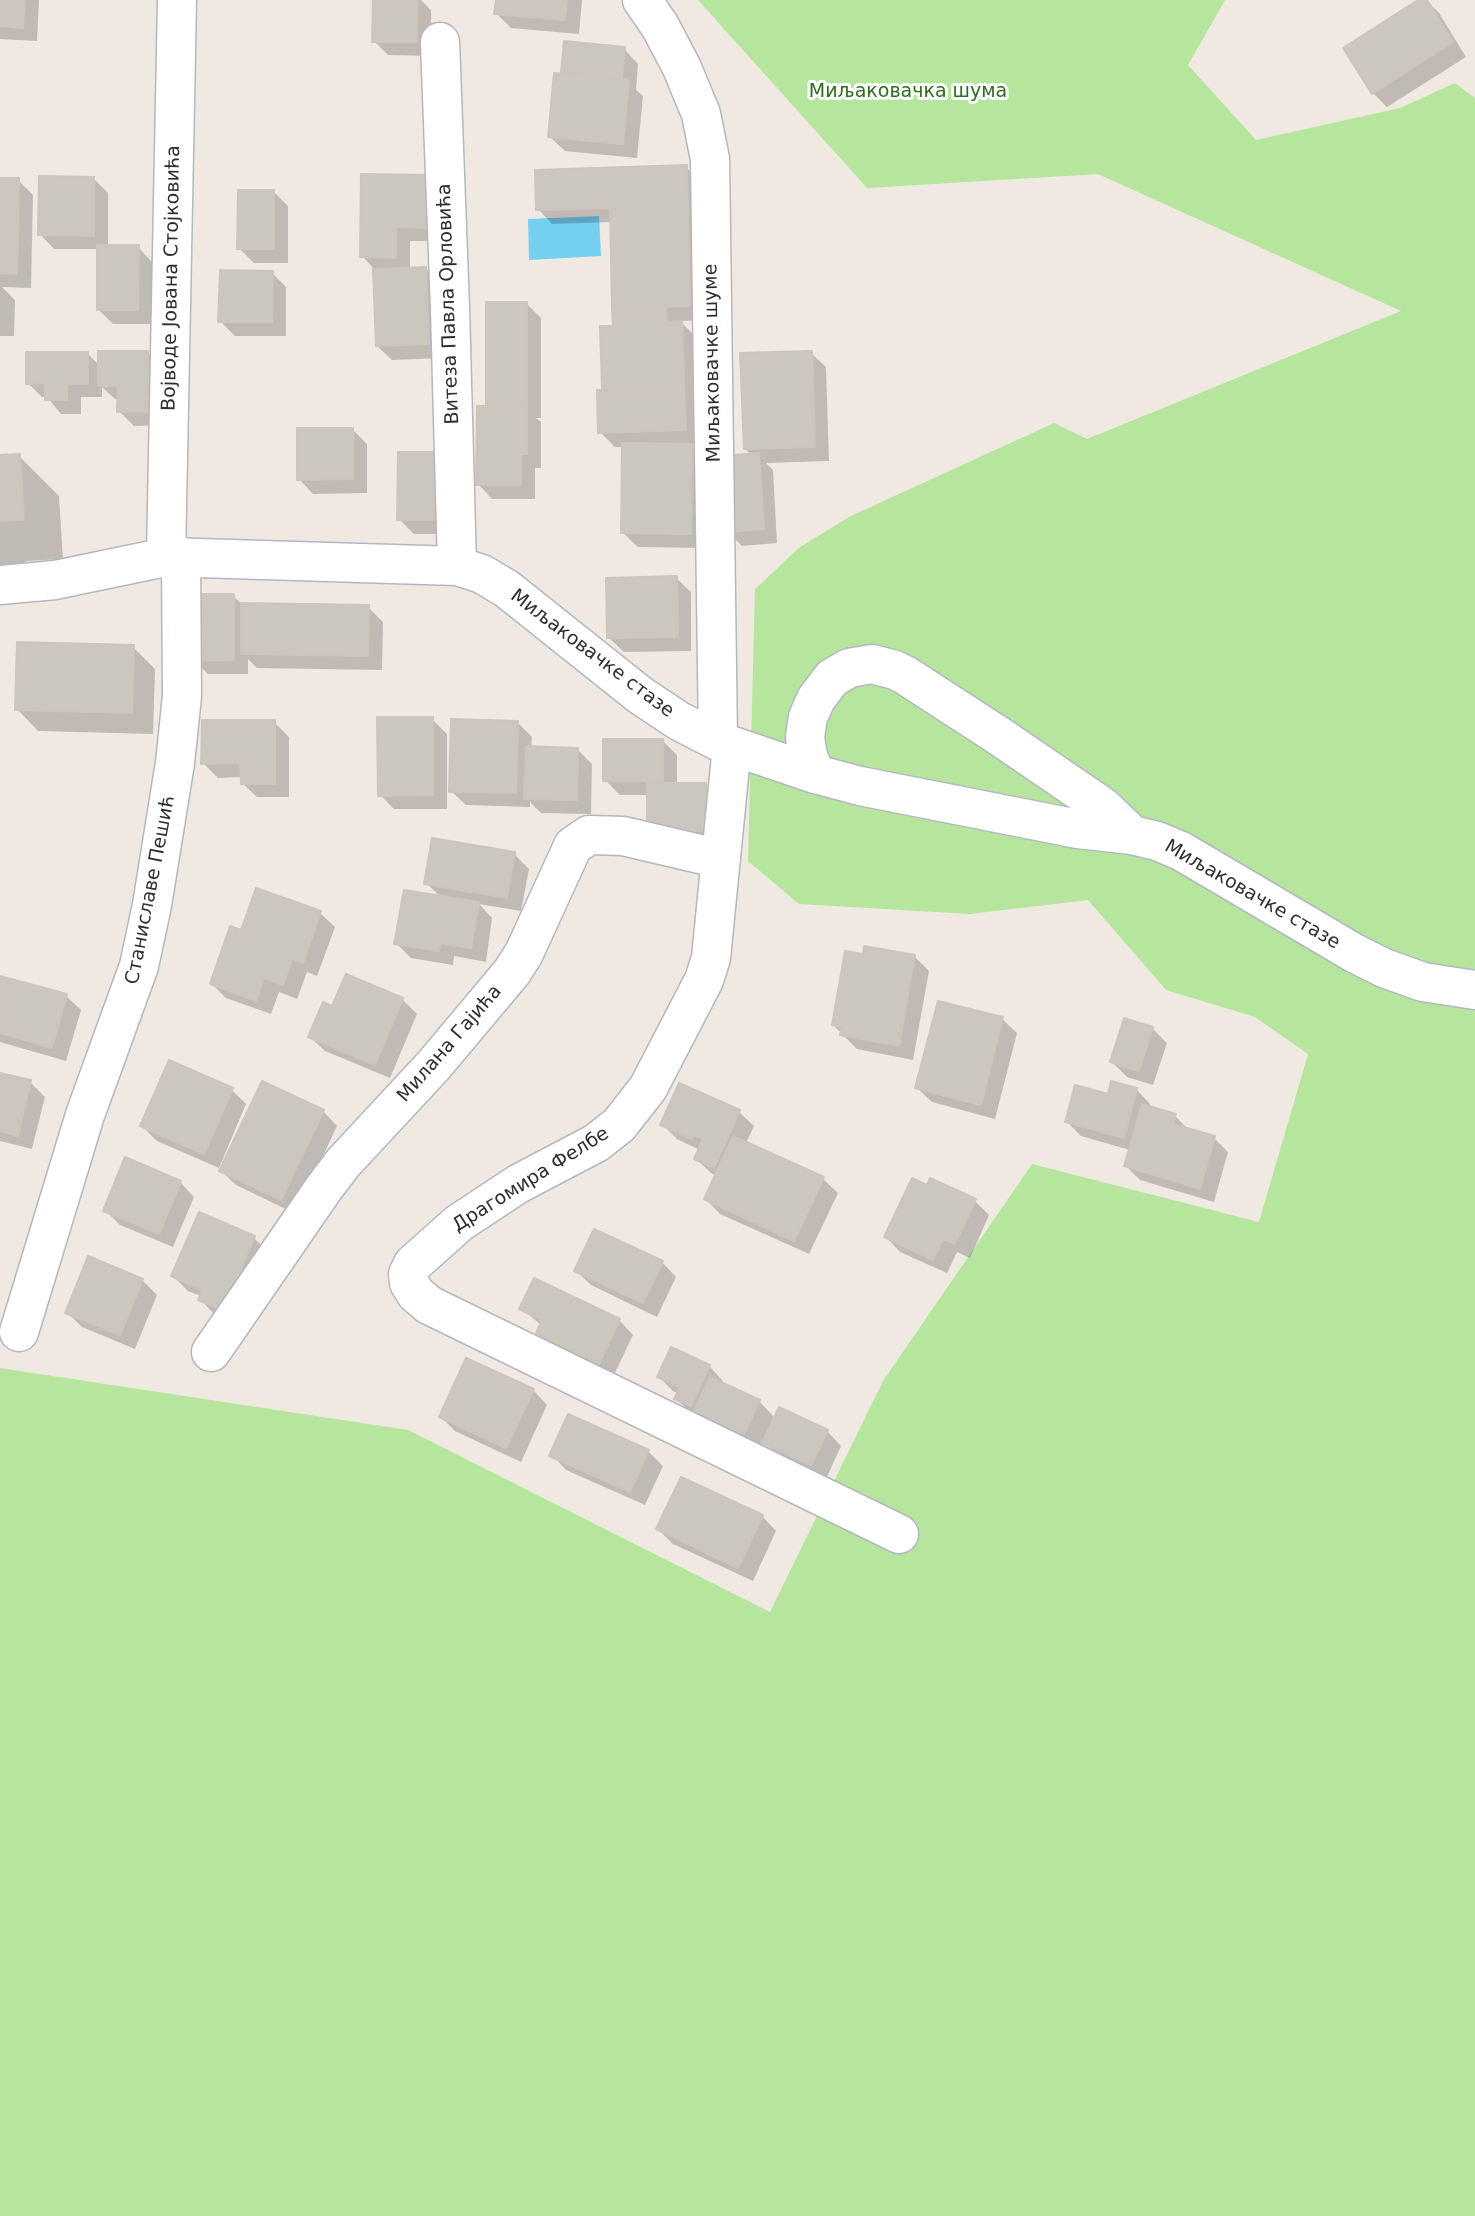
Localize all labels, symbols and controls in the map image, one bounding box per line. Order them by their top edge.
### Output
park label: Миљаковачка шума [809,81,1007,103]
street label: Војводе Јована Стојковића [158,145,186,411]
street label: Витеза Павла Орловића [433,183,465,425]
street label: Миљаковачке шуме [700,264,726,462]
street label: Миљаковачке стазе [506,585,678,723]
street label: Станиславе Пешић [121,794,181,986]
street label: Миљаковачке стазе [1160,835,1344,955]
street label: Милана Гајића [393,981,507,1107]
street label: Драгомира Фелбе [449,1123,613,1237]

